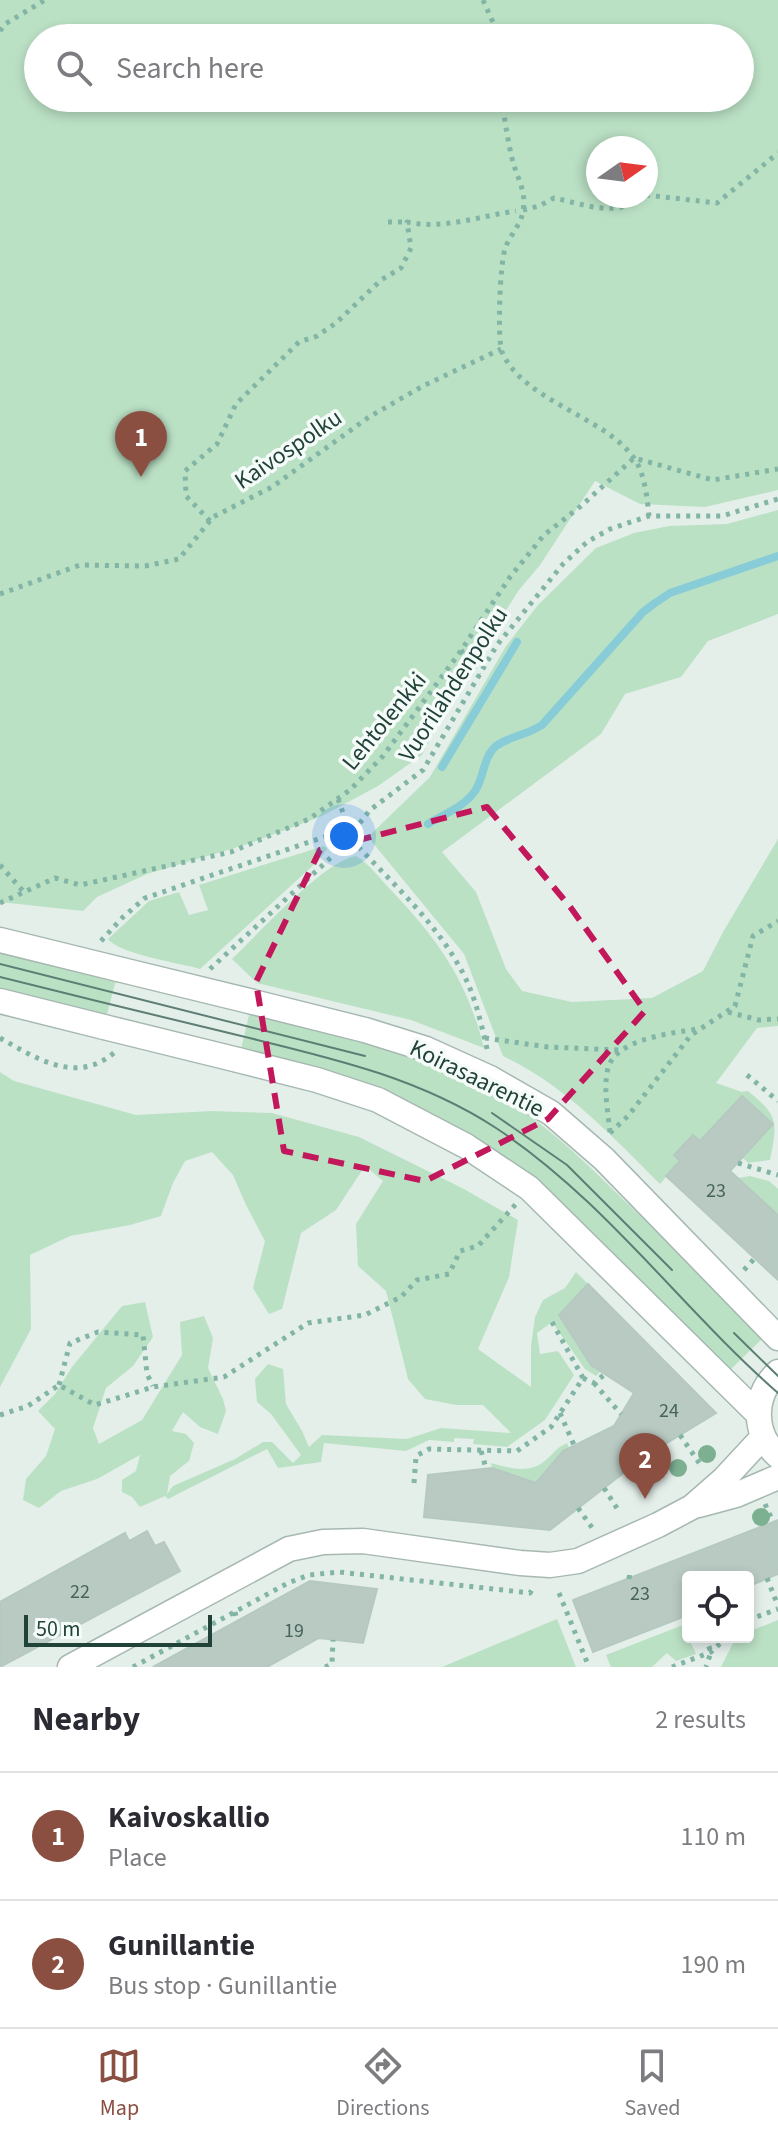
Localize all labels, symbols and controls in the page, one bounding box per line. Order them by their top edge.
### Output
search box [24,24,754,112]
icon: search [52,46,96,90]
text: Search here [116,47,264,90]
north arrow [586,136,658,208]
street label: Kaivospolku [227,400,349,498]
pin: 1 [115,411,167,477]
street label: Vuorilahdenpolku [390,600,517,769]
street label: Lehtolenkki [334,664,435,778]
your location [324,816,364,856]
street label: Koirasaarentie [404,1031,550,1126]
house number: 23 [706,1177,726,1205]
house number: 24 [659,1397,679,1425]
pin: 2 [619,1433,671,1499]
map controls [682,1571,754,1643]
button: locate [682,1571,754,1643]
house number: 22 [70,1578,90,1606]
house number: 23 [630,1580,650,1608]
scale bar [24,1611,212,1647]
text: 50 m [36,1613,81,1645]
house number: 19 [284,1617,304,1645]
text: Nearby [32,1695,140,1744]
text: 2 results [655,1701,746,1738]
text: Kaivoskallio [108,1796,270,1839]
text: 1 [51,1818,65,1855]
text: 110 m [680,1818,746,1855]
text: Place [108,1839,167,1876]
text: Gunillantie [108,1924,255,1967]
text: 2 [51,1946,65,1983]
text: 190 m [680,1946,746,1983]
text: Bus stop · Gunillantie [108,1967,337,2004]
tab: Map [97,2044,141,2124]
tab: Directions [336,2044,429,2124]
tab: Saved [624,2044,681,2124]

